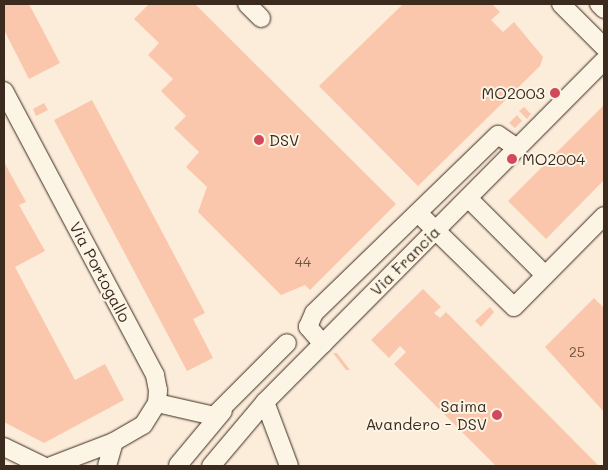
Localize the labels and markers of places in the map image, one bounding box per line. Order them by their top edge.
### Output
place label: MO2003 [482,83,545,103]
marker: MO2003 [549,87,561,99]
place label: DSV [269,130,299,150]
marker: DSV [253,134,265,146]
place label: MO2004 [522,149,585,169]
marker: MO2004 [506,153,518,165]
place label: Saima Avandero - DSV [365,396,487,434]
marker: Saima Avandero - DSV [491,409,503,421]

